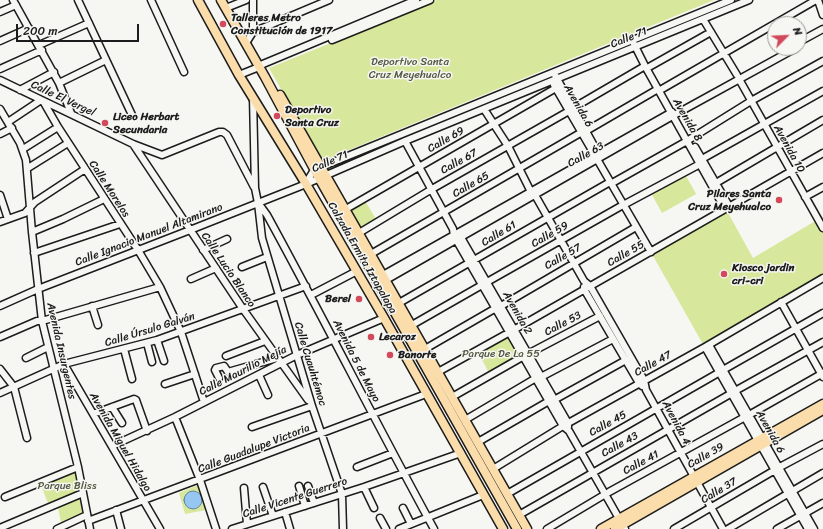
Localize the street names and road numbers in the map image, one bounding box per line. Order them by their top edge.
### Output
street label: Calle 71 [609,25,649,51]
street label: Calle El Vergel [29,78,97,120]
street label: Avenida 6 [560,82,596,130]
street label: Avenida 8 [669,96,705,144]
street label: Avenida 10 [770,123,808,175]
street label: Calle 69 [425,124,467,156]
street label: Calle 63 [566,140,606,170]
street label: Calle 67 [438,147,480,177]
street label: Calle 71 [310,148,350,176]
street label: Calle Morelos [86,158,132,220]
street label: Calle 65 [450,169,492,201]
street label: Calzada Ermita Iztapalapa [325,200,399,316]
street label: Calle Ignacio Manuel Altamirano [73,201,225,269]
street label: Calle 61 [479,219,519,249]
street label: Calle 59 [529,219,571,251]
street label: Calle Lucio Blanco [198,230,258,310]
street label: Calle 55 [605,238,647,270]
street label: Calle 57 [542,241,584,273]
street label: Avenida 2 [499,289,535,337]
street label: Avenida Insurgentes [43,301,79,401]
street label: Calle 53 [542,309,584,339]
street label: Calle Úrsulo Galván [103,310,197,350]
street label: Avenida 5 de Mayo [330,318,382,404]
street label: Calle Cuauhtémoc [291,320,329,408]
street label: Calle Maurilio Mejía [197,343,289,399]
street label: Calle 47 [632,348,674,380]
street label: Avenida Miguel Hidalgo [86,390,154,494]
street label: Avenida 4 [659,399,693,447]
street label: Calle 45 [587,408,629,440]
street label: Avenida 6 [753,408,787,456]
street label: Calle Guadalupe Victoria [196,422,312,476]
street label: Calle 43 [599,430,641,460]
street label: Calle 39 [685,440,727,472]
street label: Calle 41 [621,448,661,478]
street label: Calle Vicente Guerrero [241,475,349,521]
street label: Calle 37 [699,475,739,507]

